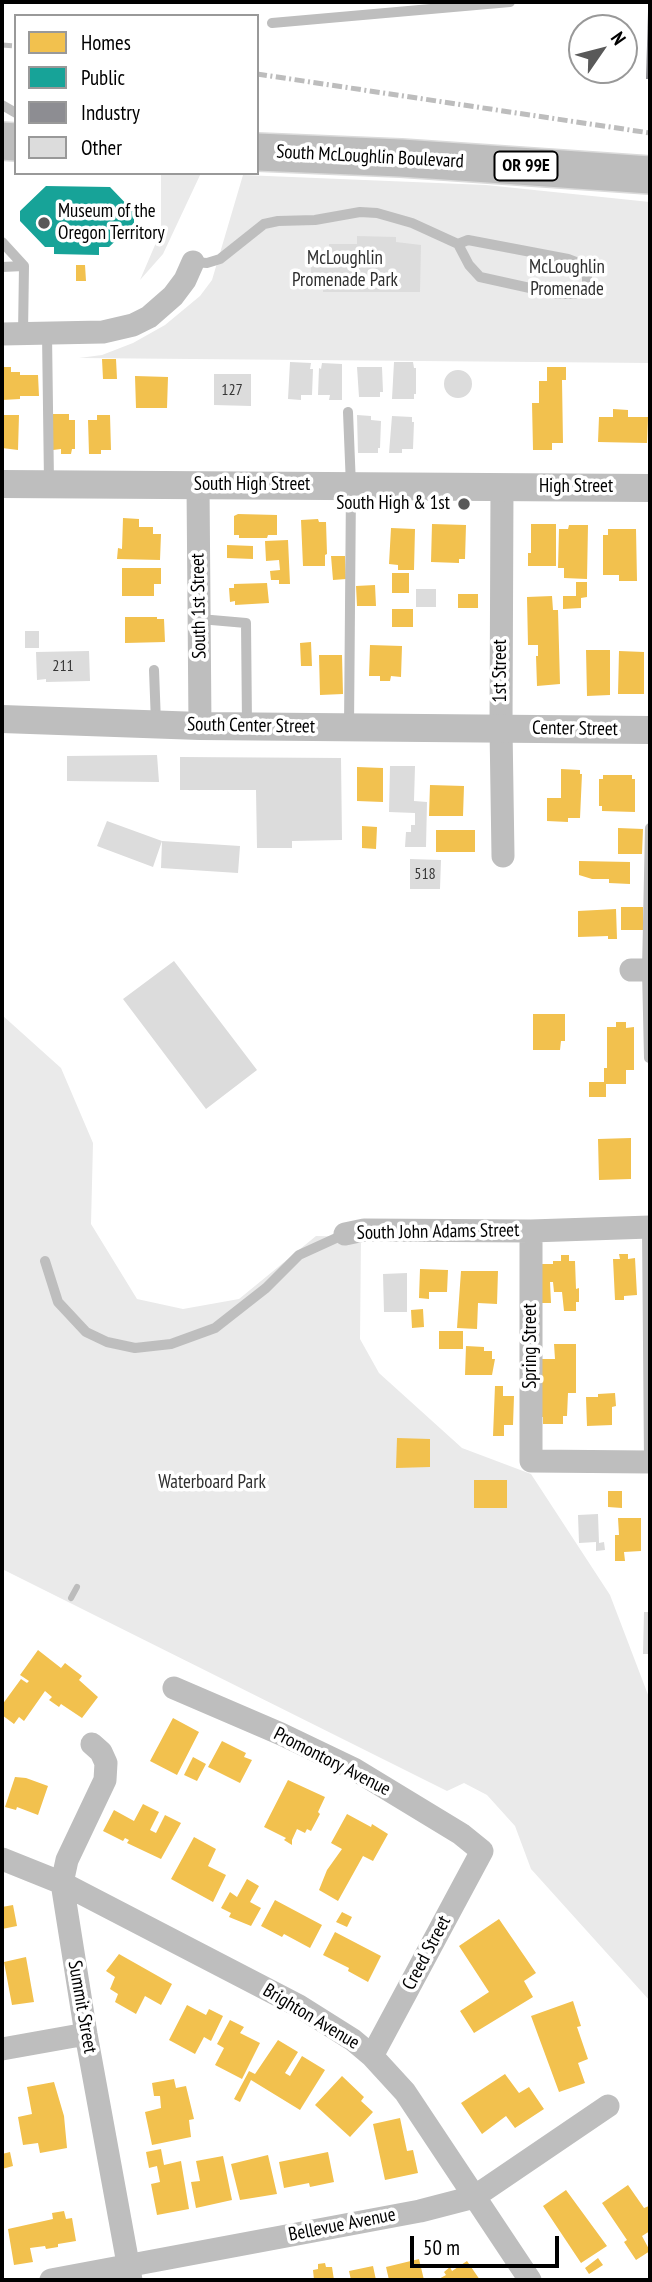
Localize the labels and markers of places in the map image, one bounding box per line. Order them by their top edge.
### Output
place label: Museum of the Oregon Territory [58,201,165,245]
marker: Museum of the Oregon Territory [36,215,52,231]
place label: South High & 1st [336,493,450,515]
marker: South High & 1st [456,496,472,512]

